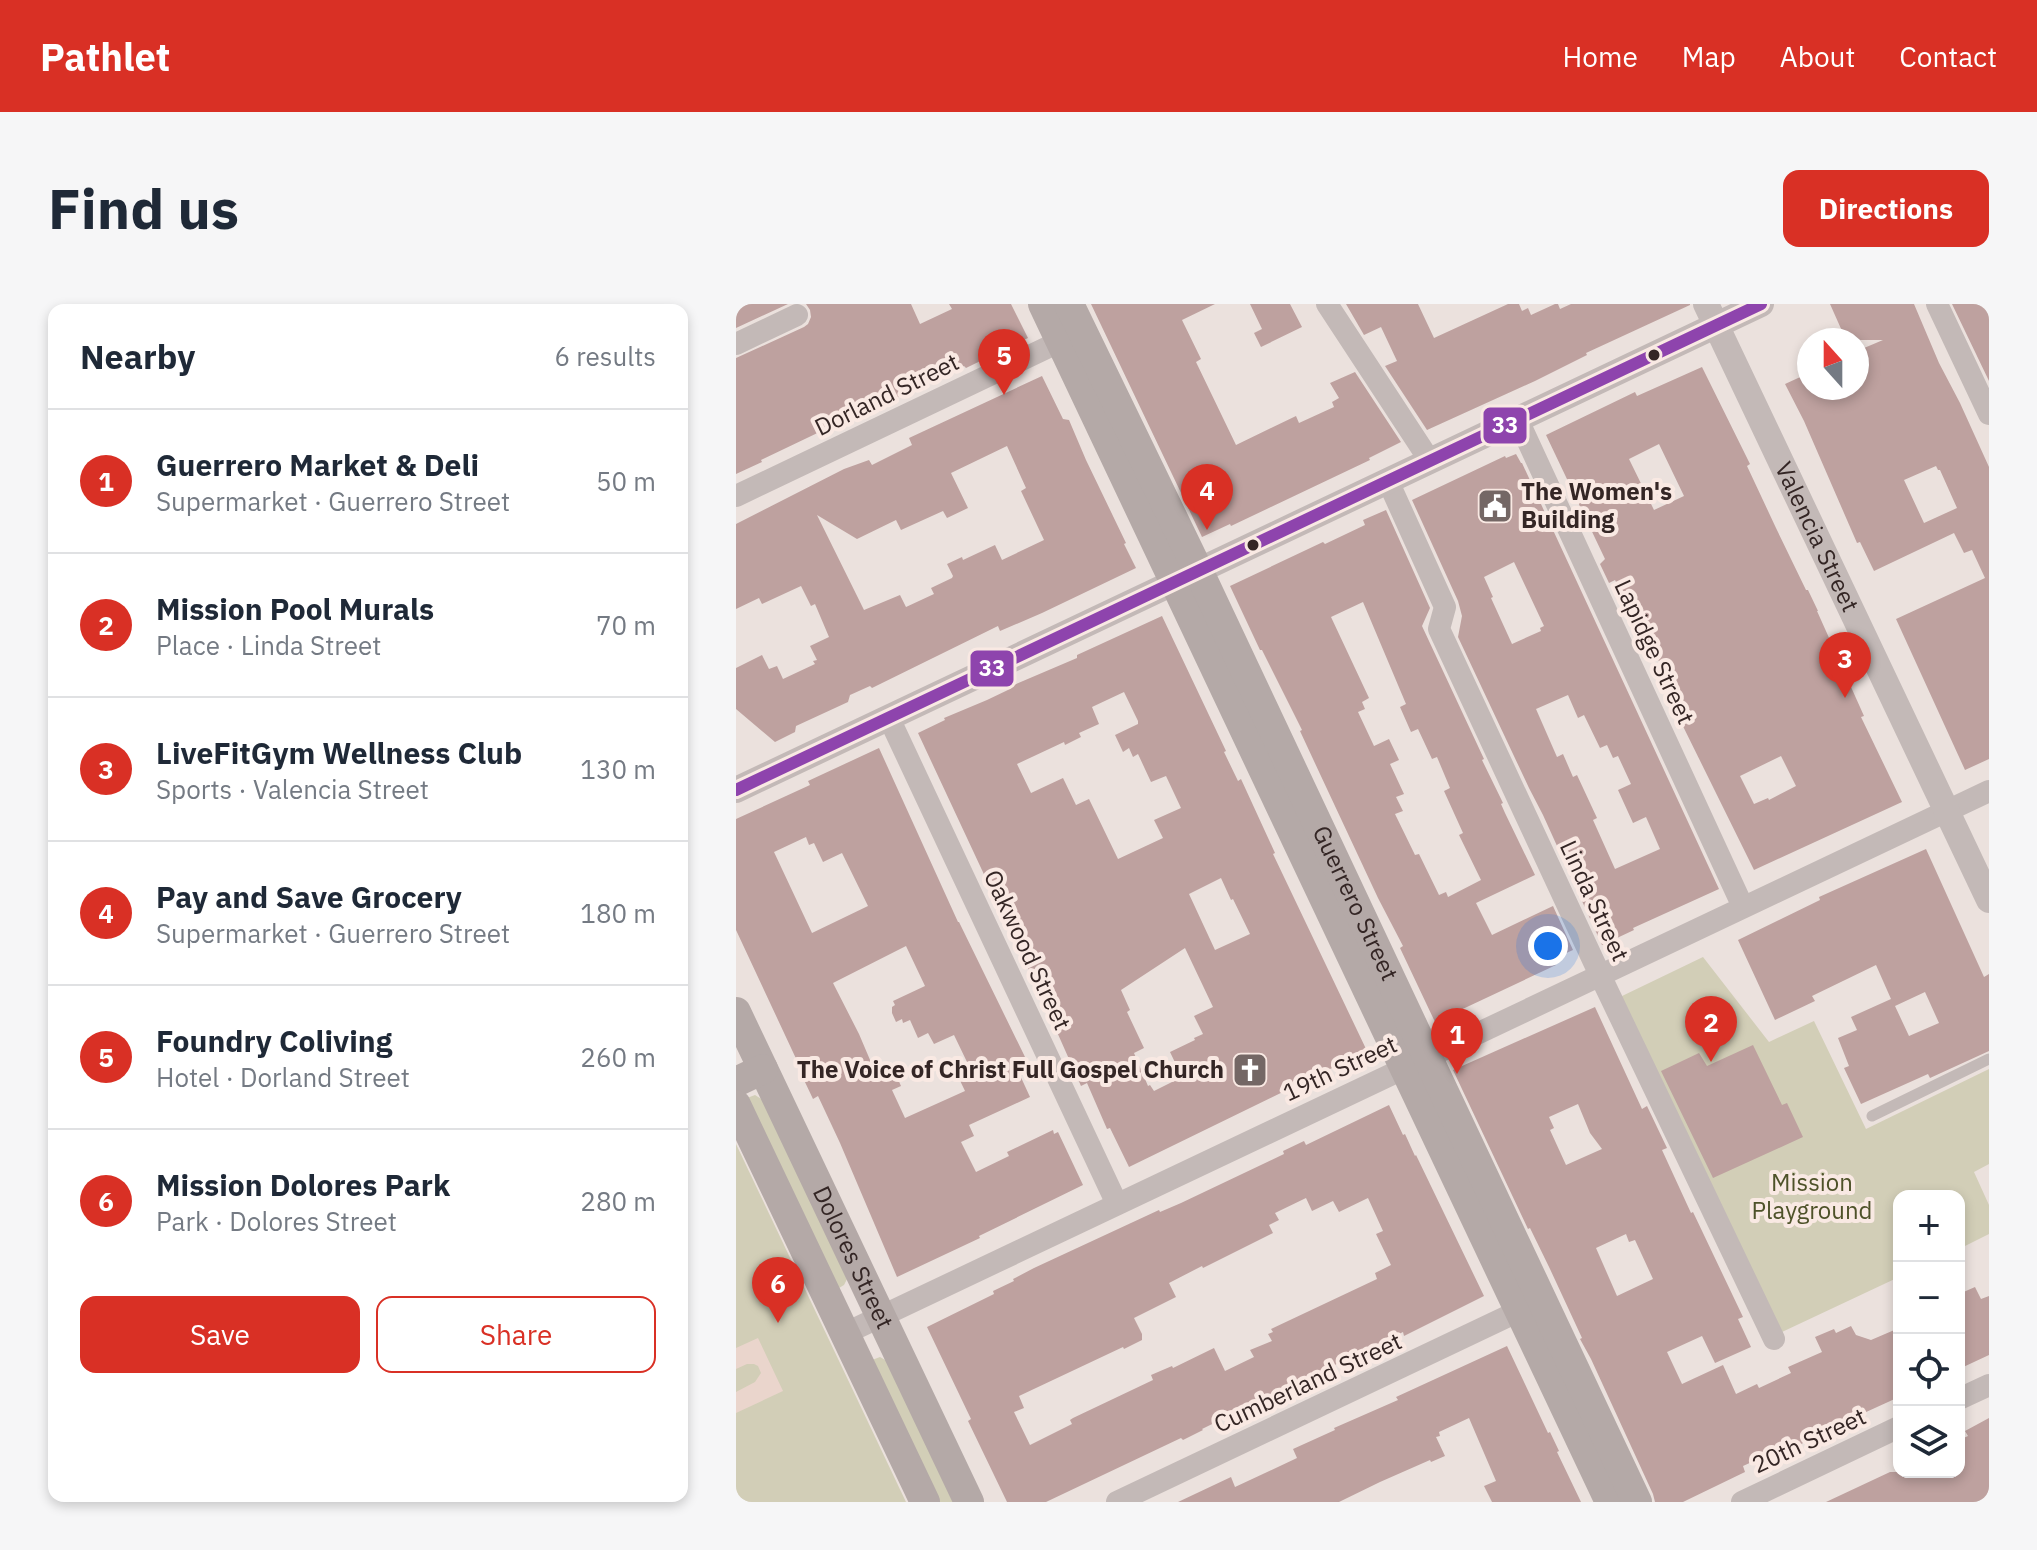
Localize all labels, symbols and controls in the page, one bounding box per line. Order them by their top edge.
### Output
text: Pathlet [40,32,170,81]
text: Home [1562,38,1638,75]
text: Map [1682,38,1736,75]
text: About [1780,38,1855,75]
text: Contact [1899,38,1997,75]
button: Directions [1783,170,1989,247]
text: Find us [48,172,239,244]
north arrow [1797,328,1869,400]
pin: 5 [978,329,1030,395]
text: Nearby [80,334,195,378]
text: 6 results [554,339,656,373]
street label: Dorland Street [809,345,964,443]
unlabelled marker [1646,347,1662,363]
line badge: 33 [1482,406,1528,445]
text: 33 [1492,410,1518,439]
text: Guerrero Market & Deli [156,445,479,484]
street label: Valencia Street [1768,456,1867,617]
text: 1 [98,464,114,498]
text: 50 m [596,464,656,498]
pin: 4 [1181,464,1233,530]
place label: The Women's Building [1521,475,1672,535]
text: Supermarket · Guerrero Street [156,484,510,518]
public building icon: The Women's Building [1476,487,1514,525]
unlabelled marker [1245,537,1261,553]
street label: Lapidge Street [1607,574,1702,729]
text: Mission Pool Murals [156,589,434,628]
text: 2 [98,608,114,642]
text: 70 m [596,608,656,642]
text: Place · Linda Street [156,628,381,662]
pin: 3 [1819,632,1871,698]
line badge: 33 [969,649,1015,688]
text: 33 [979,653,1005,682]
text: LiveFitGym Wellness Club [156,733,522,772]
text: 3 [98,752,114,786]
text: 130 m [580,752,656,786]
text: Sports · Valencia Street [156,772,429,806]
street label: Guerrero Street [1306,820,1406,986]
street label: Linda Street [1553,835,1637,966]
street label: Oakwood Street [977,864,1079,1035]
text: Pay and Save Grocery [156,877,462,916]
text: 4 [98,896,114,930]
text: 180 m [580,896,656,930]
text: Supermarket · Guerrero Street [156,916,510,950]
your location [1528,926,1568,966]
pin: 2 [1685,996,1737,1062]
pin: 1 [1431,1008,1483,1074]
text: Foundry Coliving [156,1021,392,1060]
street label: 19th Street [1277,1028,1402,1108]
text: 5 [98,1040,114,1074]
text: 260 m [580,1040,656,1074]
church icon: The Voice of Christ Full Gospel Church [1231,1051,1269,1089]
place label: The Voice of Christ Full Gospel Church [797,1053,1224,1085]
text: Hotel · Dorland Street [156,1060,410,1094]
text: Mission Dolores Park [156,1165,450,1204]
park label: Mission Playground [1751,1166,1873,1226]
street label: Dolores Street [806,1180,901,1334]
text: 6 [98,1184,114,1218]
text: 280 m [580,1184,656,1218]
map controls [1893,1190,1965,1478]
button: + [1893,1190,1965,1262]
text: Park · Dolores Street [156,1204,397,1238]
pin: 6 [752,1257,804,1323]
button: − [1893,1262,1965,1334]
button: Save [80,1296,360,1373]
button: Share [376,1296,656,1373]
street label: Cumberland Street [1208,1325,1407,1440]
button: locate [1893,1334,1965,1406]
street label: 20th Street [1746,1400,1871,1480]
button: layers [1893,1406,1965,1478]

